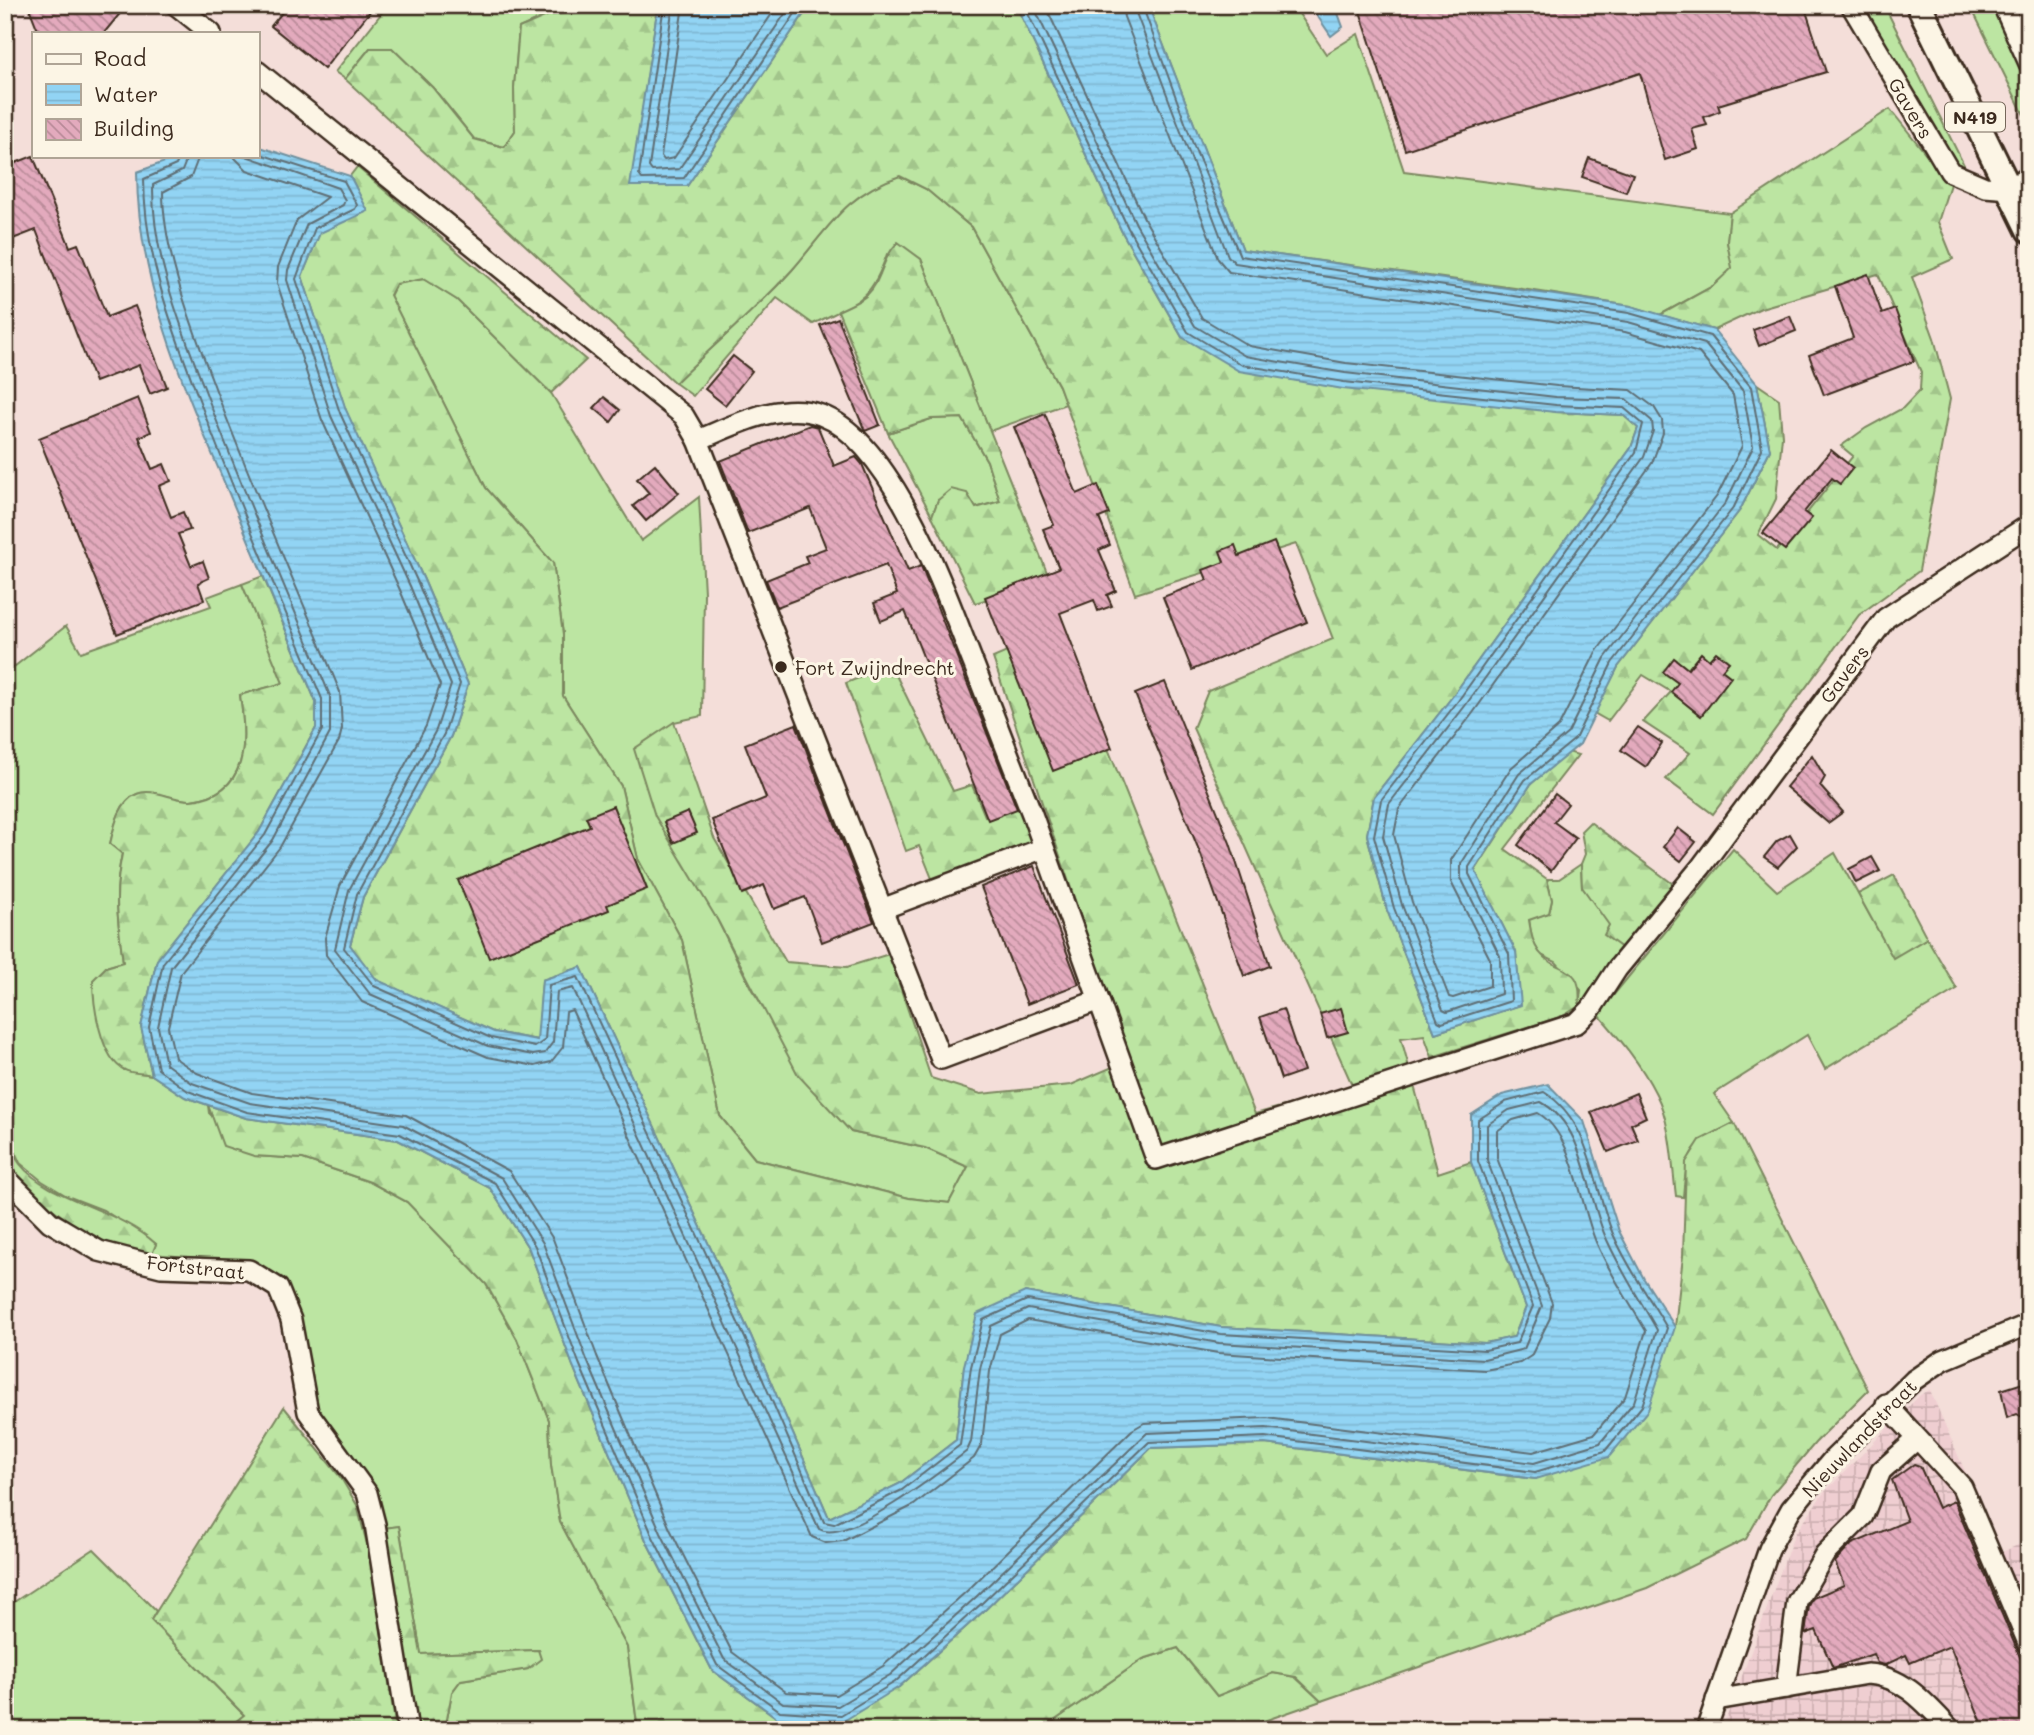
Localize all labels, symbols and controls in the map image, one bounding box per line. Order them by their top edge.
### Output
legend [32,32,259,158]
text: Road [94,44,146,71]
street label: Gavers [1883,73,1939,143]
text: Water [94,80,158,107]
road number: N419 [1945,103,2005,132]
text: Building [94,114,174,141]
street label: Gavers [1814,640,1874,708]
place label: Fort Zwijndrecht [795,655,955,680]
marker: Fort Zwijndrecht [773,659,789,675]
street label: Fortstraat [145,1249,247,1285]
street label: Nieuwlandstraat [1796,1374,1922,1502]

